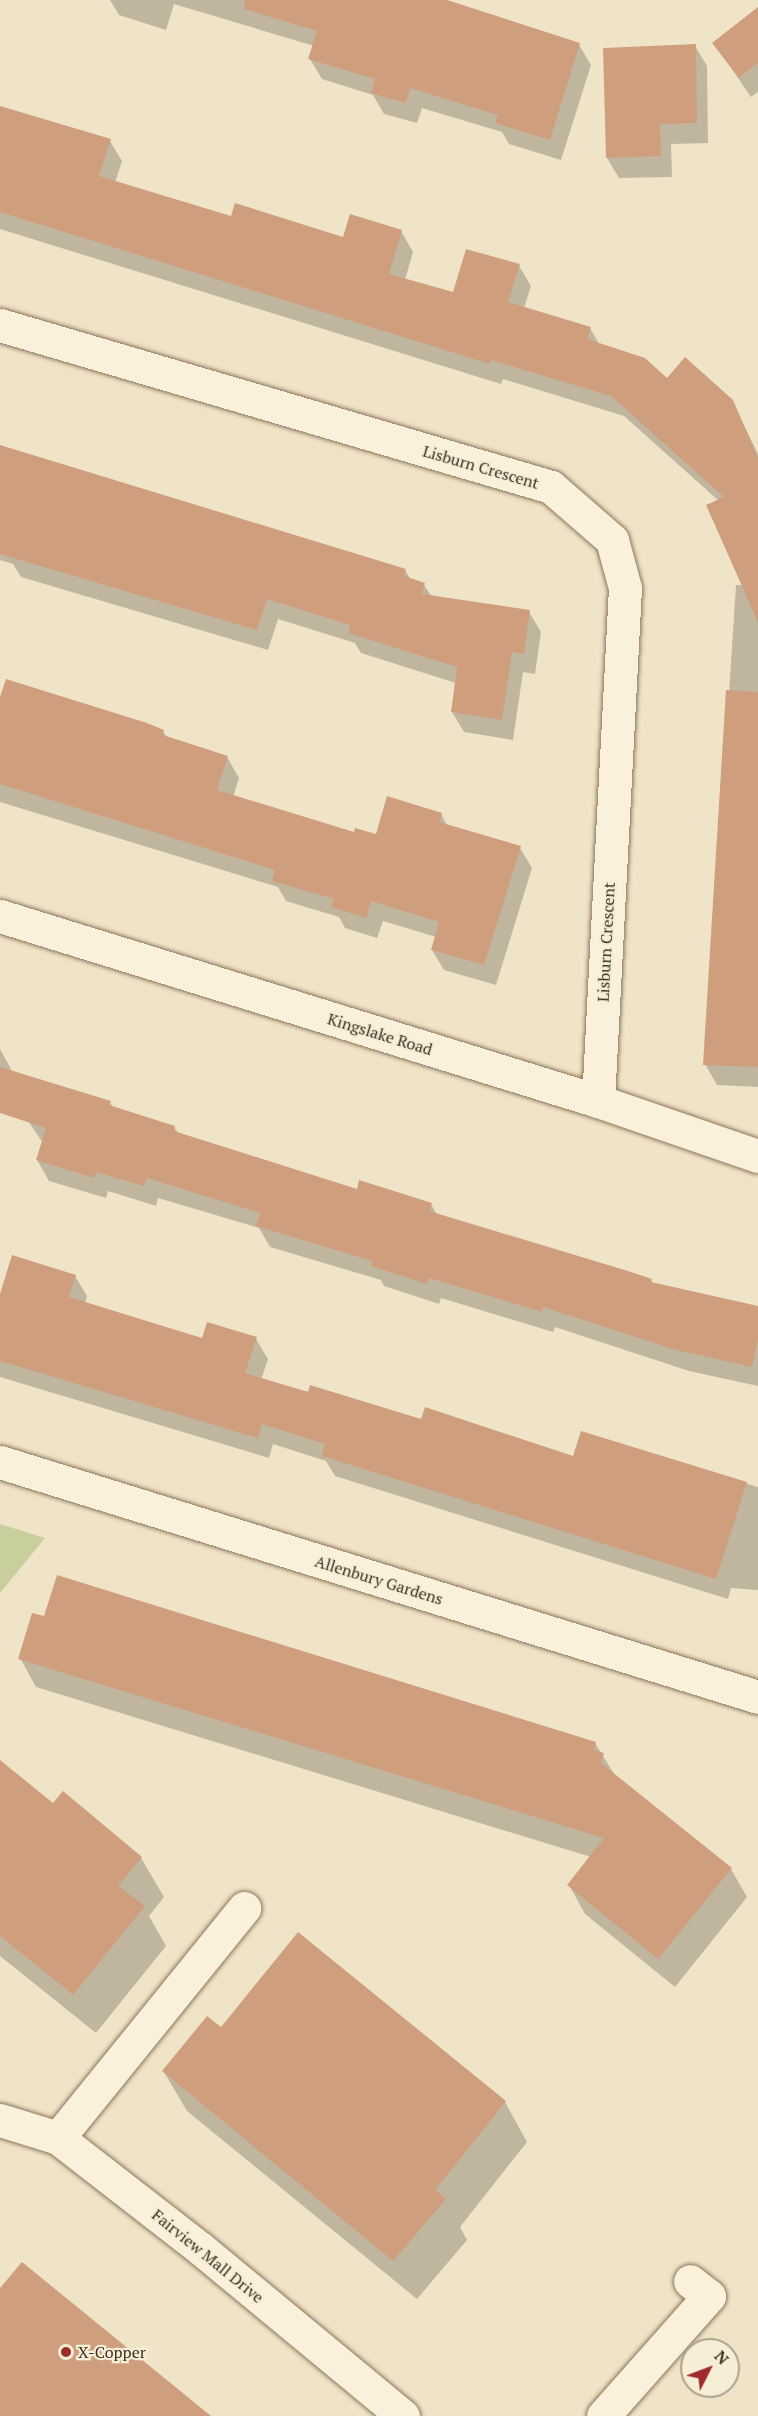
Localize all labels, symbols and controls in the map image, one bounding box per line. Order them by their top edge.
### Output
street label: Lisburn Crescent [421,441,541,493]
street label: Lisburn Crescent [593,882,619,1002]
street label: Kingslake Road [325,1009,435,1059]
street label: Allenbury Gardens [313,1551,445,1609]
street label: Fairview Mall Drive [148,2205,268,2307]
north arrow [680,2338,740,2398]
place label: X-Copper [78,2342,146,2362]
marker: X-Copper [59,2345,73,2359]
text: N [710,2345,734,2369]

